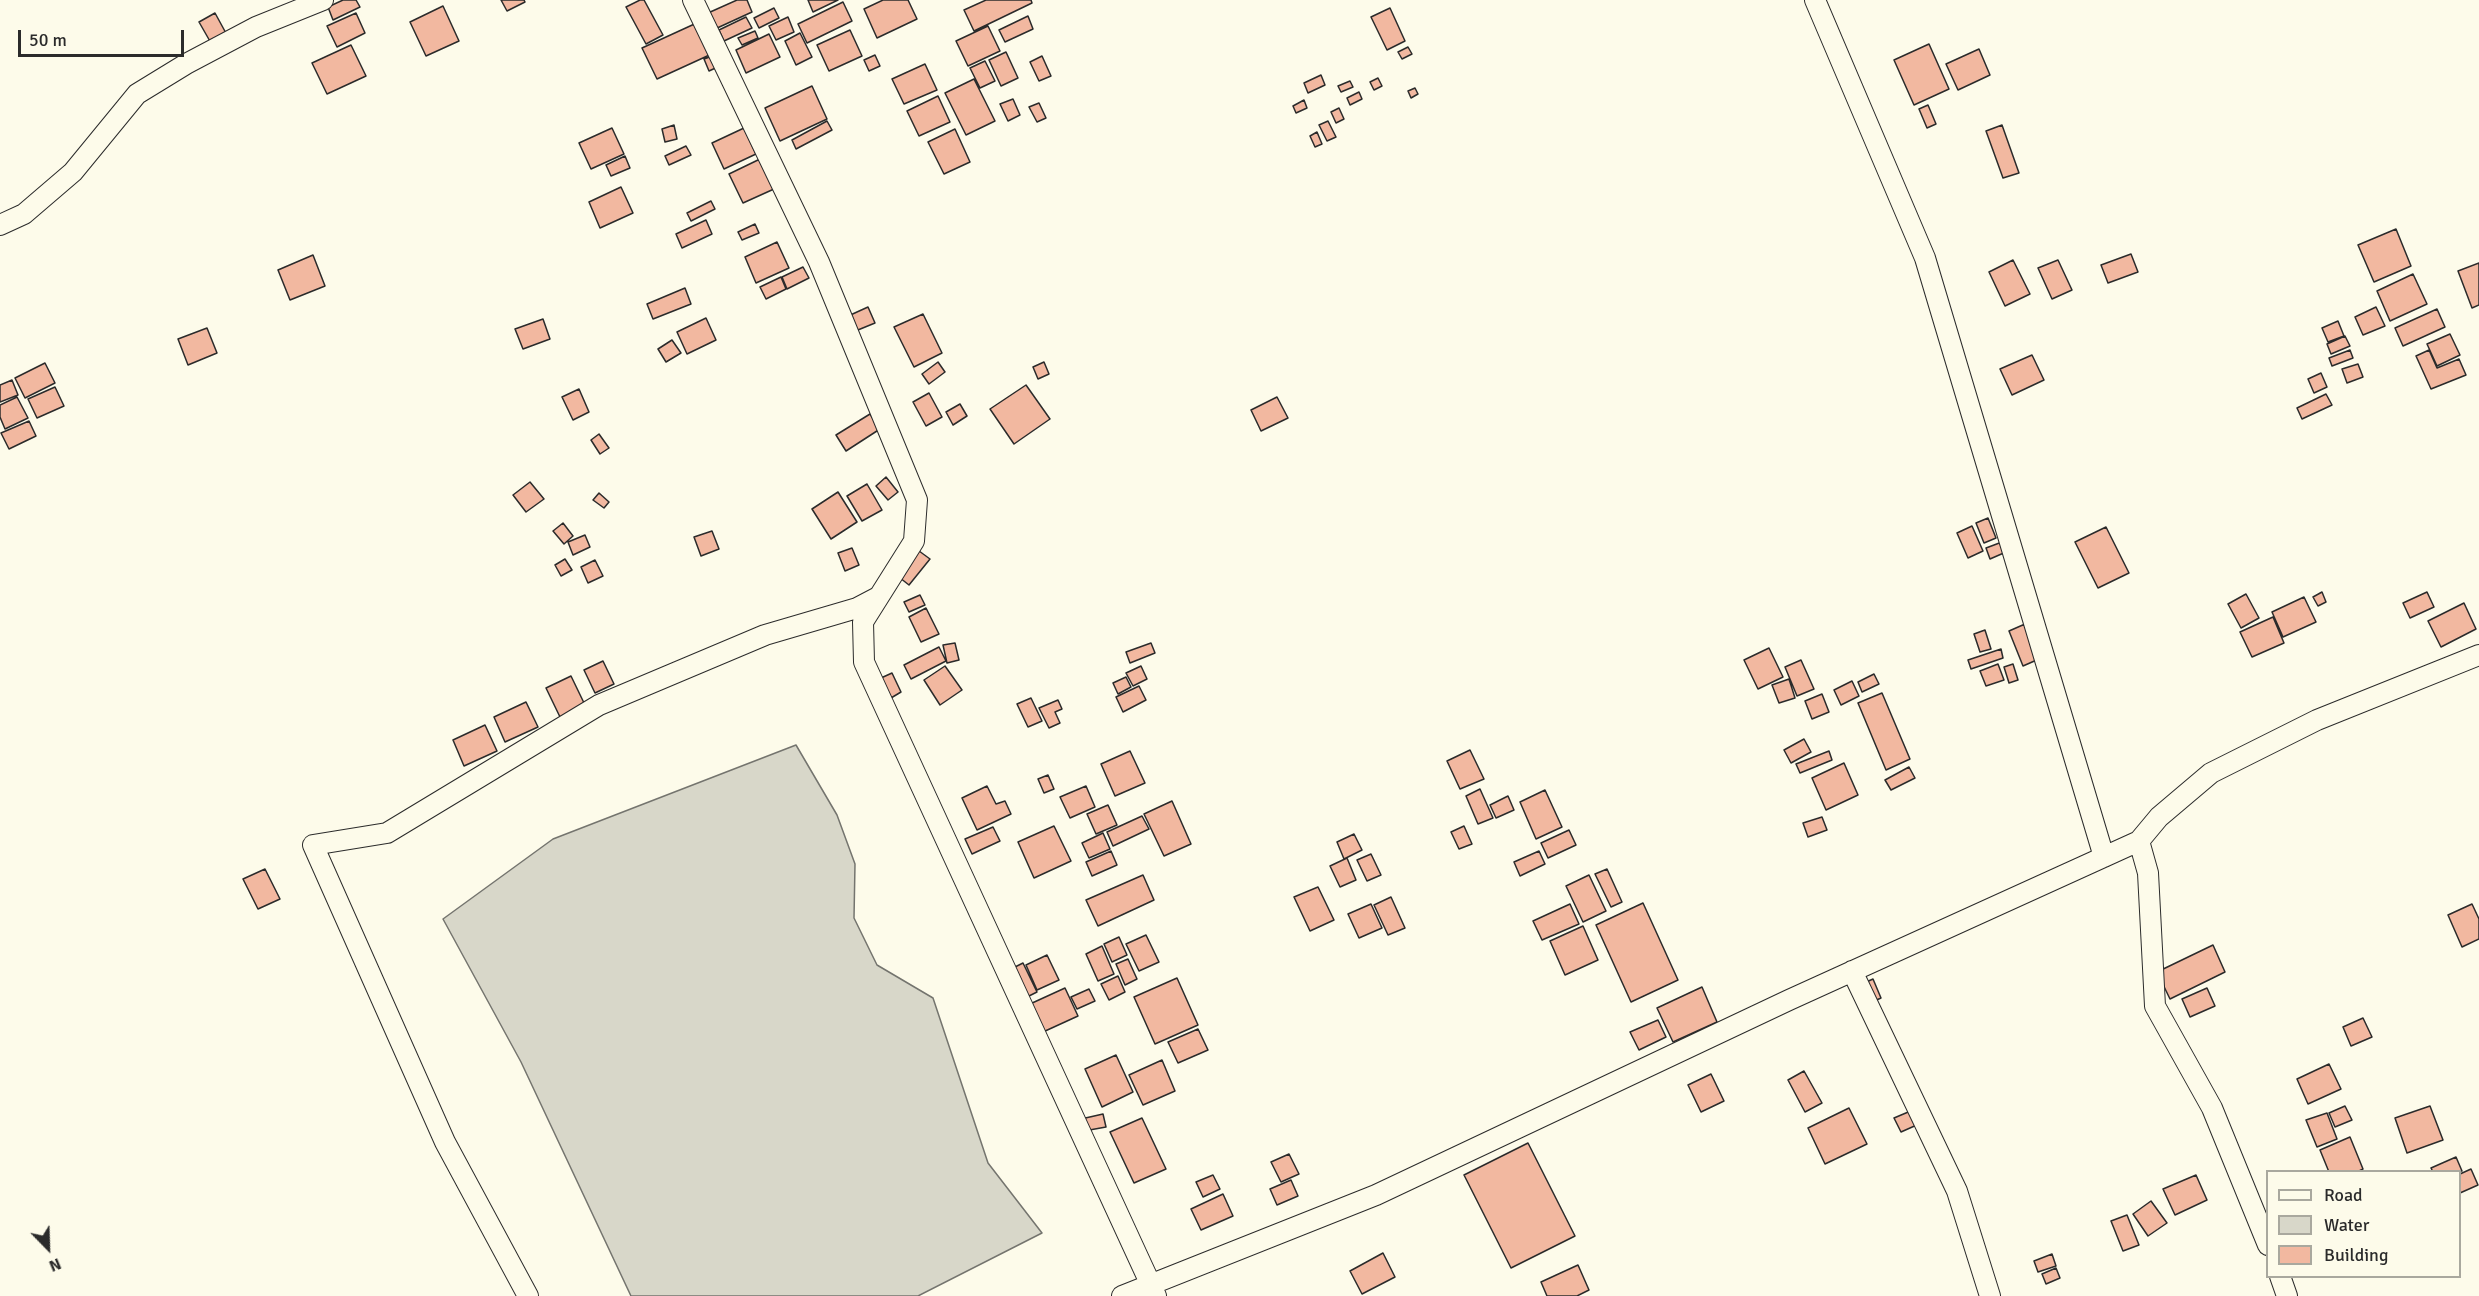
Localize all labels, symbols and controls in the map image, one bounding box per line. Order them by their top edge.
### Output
scale bar [21,18,188,56]
text: 50 m [29,29,67,51]
legend [2266,1170,2461,1278]
text: Road [2324,1184,2363,1206]
text: Water [2324,1214,2369,1236]
north arrow [18,1218,78,1278]
text: Building [2324,1244,2388,1266]
text: N [46,1253,64,1276]

